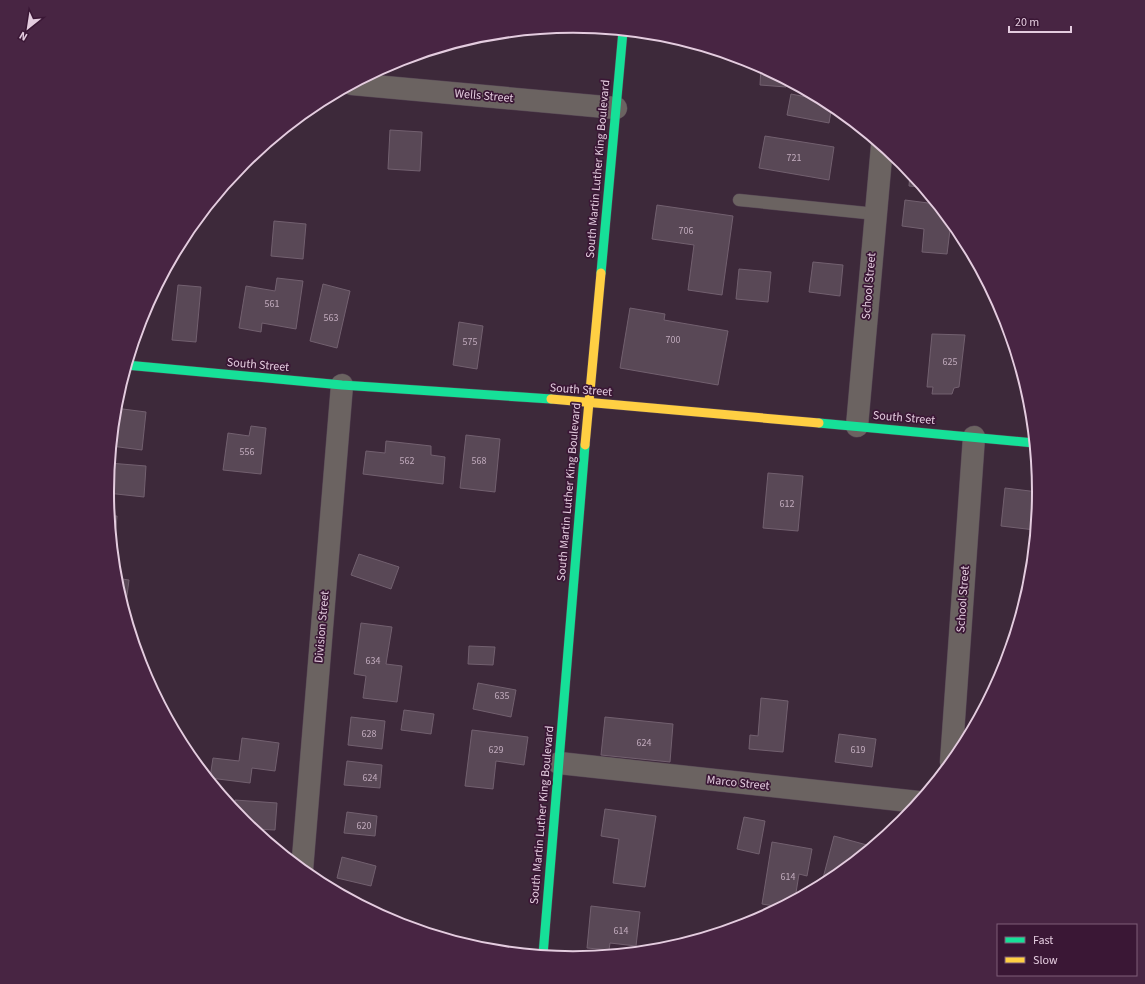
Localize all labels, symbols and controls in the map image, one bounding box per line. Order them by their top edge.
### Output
north arrow [8,8,48,48]
scale bar [1009,8,1071,34]
text: 20 m [1015,14,1039,31]
text: N [16,28,30,45]
street label: South Martin Luther King Boulevard [582,79,614,259]
street label: Wells Street [454,85,514,107]
house number: 721 [787,151,801,165]
house number: 706 [679,224,693,238]
street label: School Street [858,252,880,320]
house number: 561 [265,297,279,311]
house number: 563 [324,311,338,325]
house number: 700 [666,333,680,347]
house number: 575 [463,335,477,349]
street label: South Street [226,354,290,376]
house number: 625 [943,355,957,369]
street label: South Street [549,379,613,401]
street label: South Martin Luther King Boulevard [553,402,585,582]
street label: South Street [872,407,936,429]
house number: 556 [240,445,254,459]
house number: 562 [400,454,414,468]
house number: 568 [472,454,486,468]
house number: 612 [780,497,794,511]
street label: School Street [952,565,974,633]
street label: Division Street [310,590,334,664]
house number: 634 [366,654,380,668]
house number: 635 [495,689,509,703]
street label: South Martin Luther King Boulevard [526,725,558,905]
house number: 628 [362,727,376,741]
house number: 624 [637,736,651,750]
house number: 629 [489,743,503,757]
house number: 619 [851,743,865,757]
house number: 624 [363,771,377,785]
street label: Marco Street [706,771,770,795]
house number: 620 [357,819,371,833]
house number: 614 [781,870,795,884]
house number: 614 [614,924,628,938]
legend [997,924,1137,976]
text: Fast [1033,932,1053,949]
text: Slow [1033,952,1058,969]

